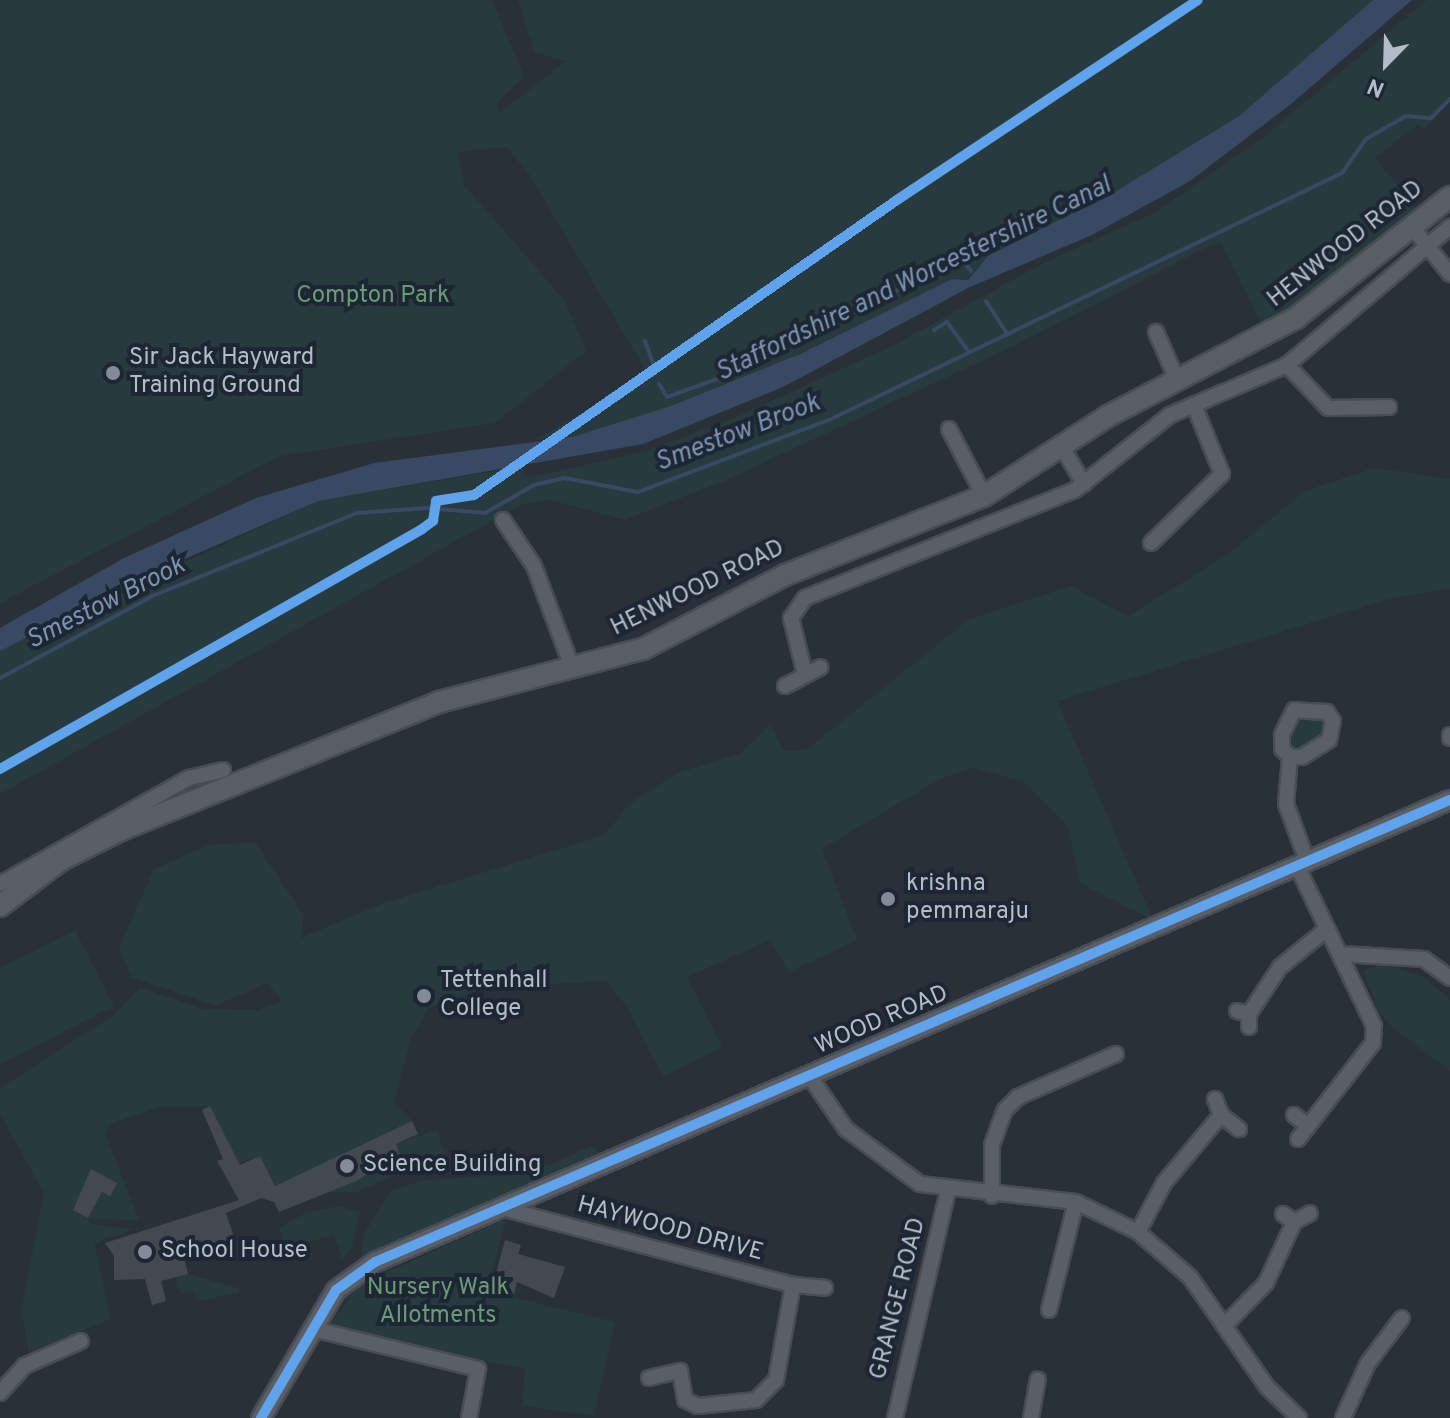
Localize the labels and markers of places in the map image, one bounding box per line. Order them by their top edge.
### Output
place label: Sir Jack Hayward Training Ground [129,345,314,401]
marker: Sir Jack Hayward Training Ground [104,364,122,382]
place label: krishna pemmaraju [906,871,1029,927]
marker: krishna pemmaraju [877,888,899,910]
place label: Tettenhall College [440,968,548,1024]
marker: Tettenhall College [415,987,433,1005]
place label: Science Building [363,1152,541,1180]
marker: Science Building [338,1157,356,1175]
place label: School House [161,1238,308,1266]
marker: School House [136,1243,154,1261]

